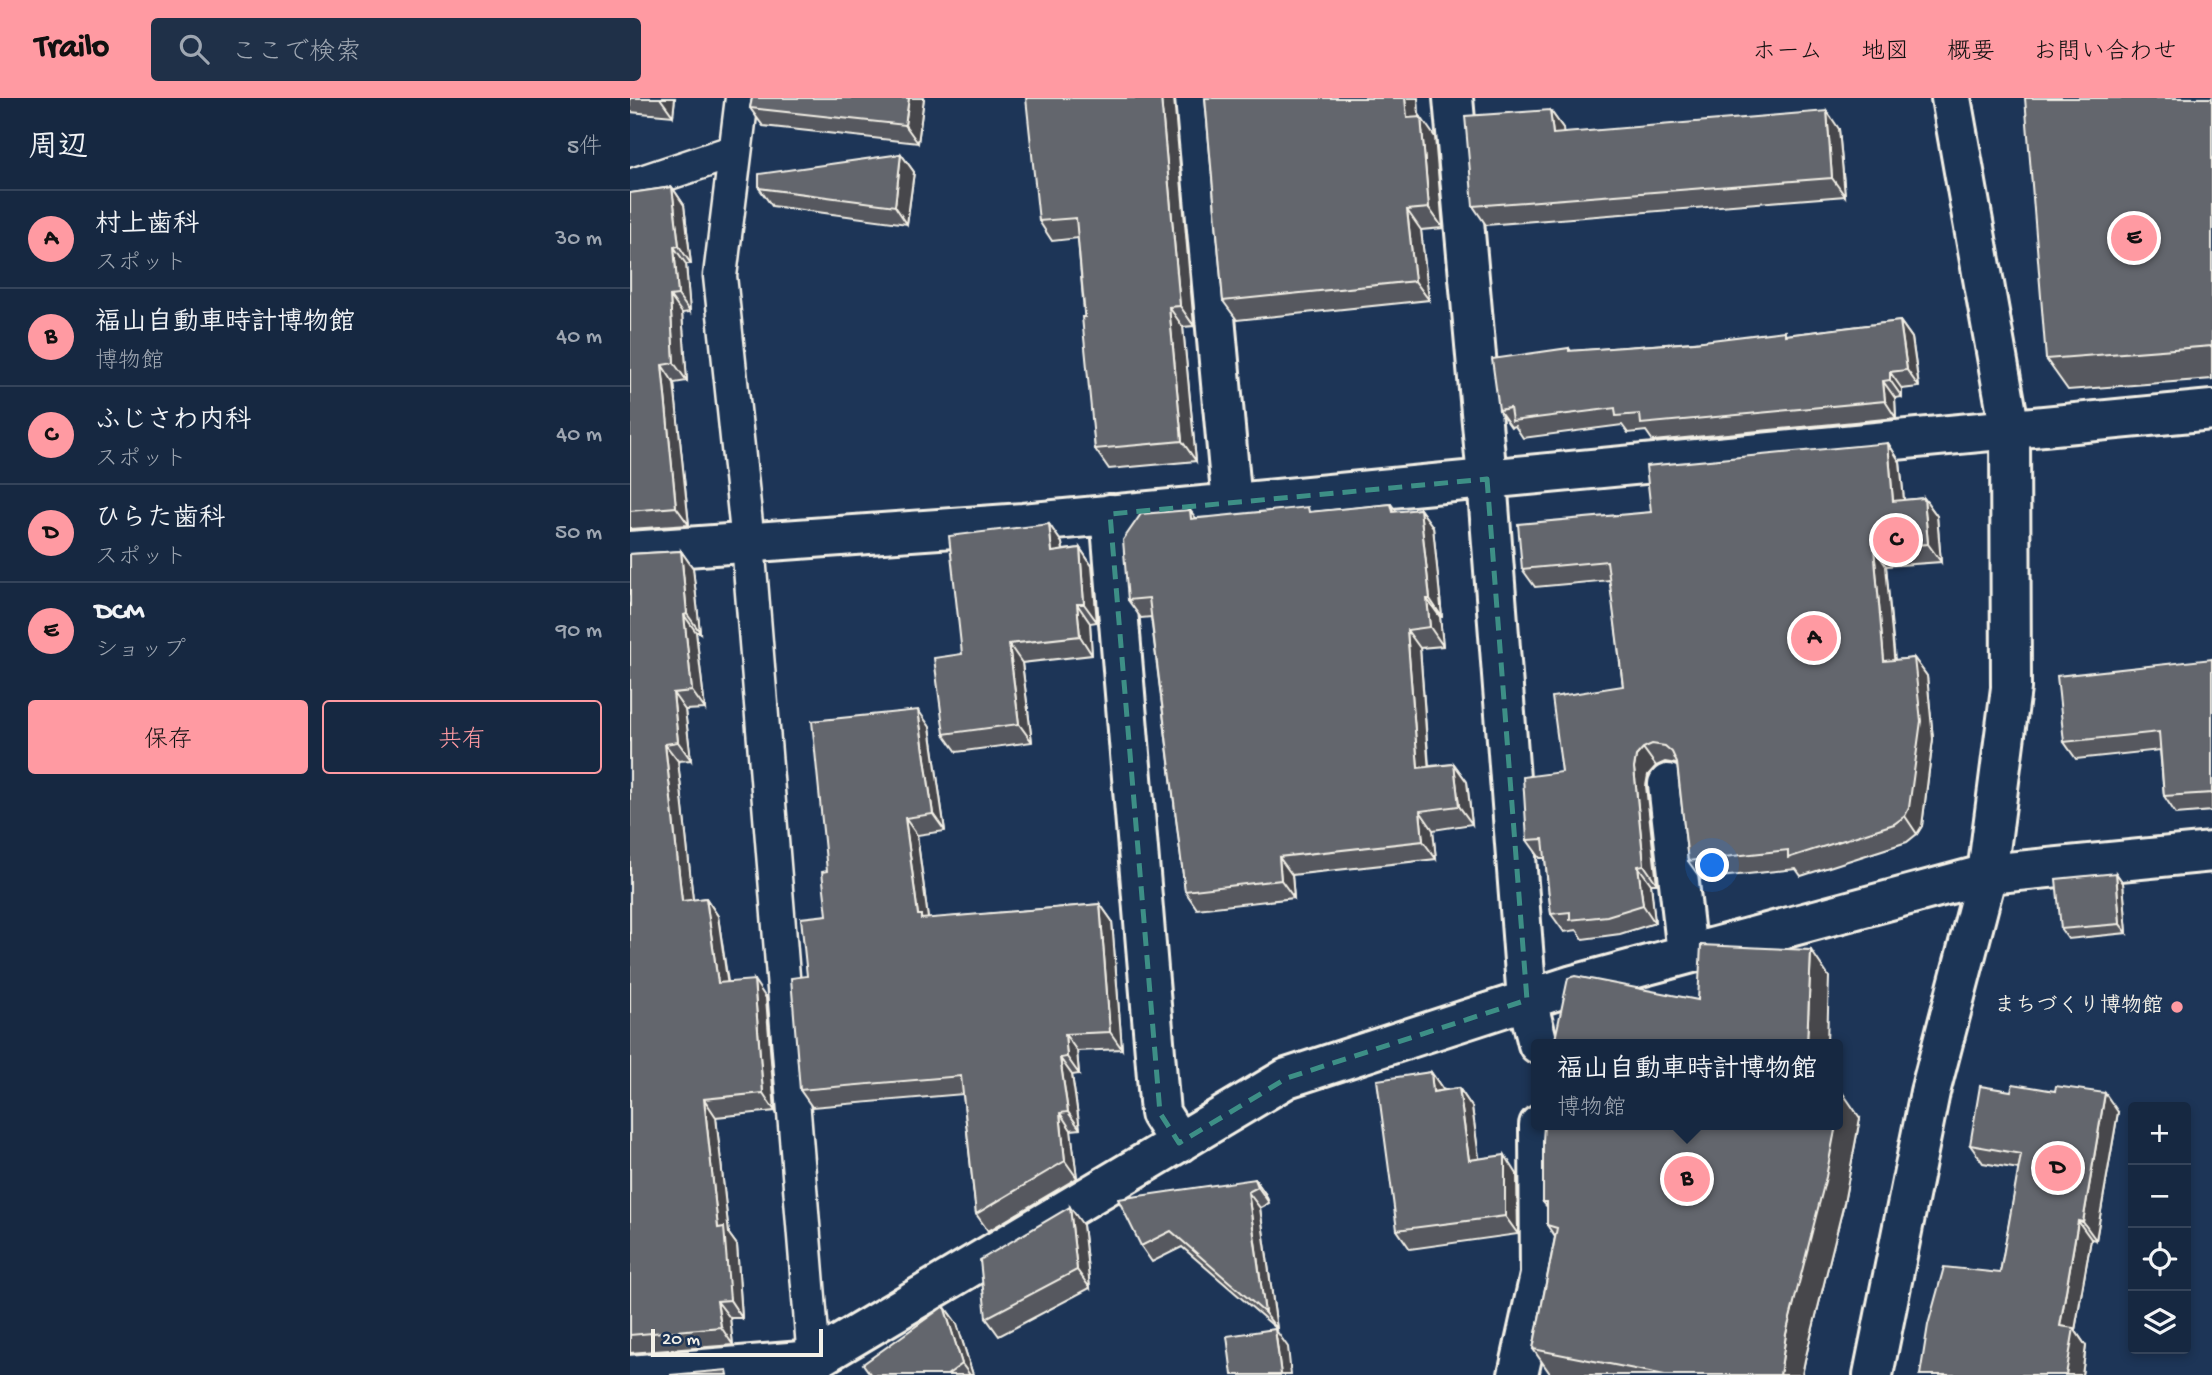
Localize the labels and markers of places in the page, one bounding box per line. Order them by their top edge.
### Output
pin: E [2111,212,2157,264]
pin: C [1873,514,1919,566]
pin: A [1791,612,1837,664]
place label: まちづくり博物館 [1994,993,2163,1020]
marker: まちづくり博物館 [2169,999,2185,1015]
pin: D [2035,1142,2081,1194]
pin: B [1664,1153,1710,1205]

